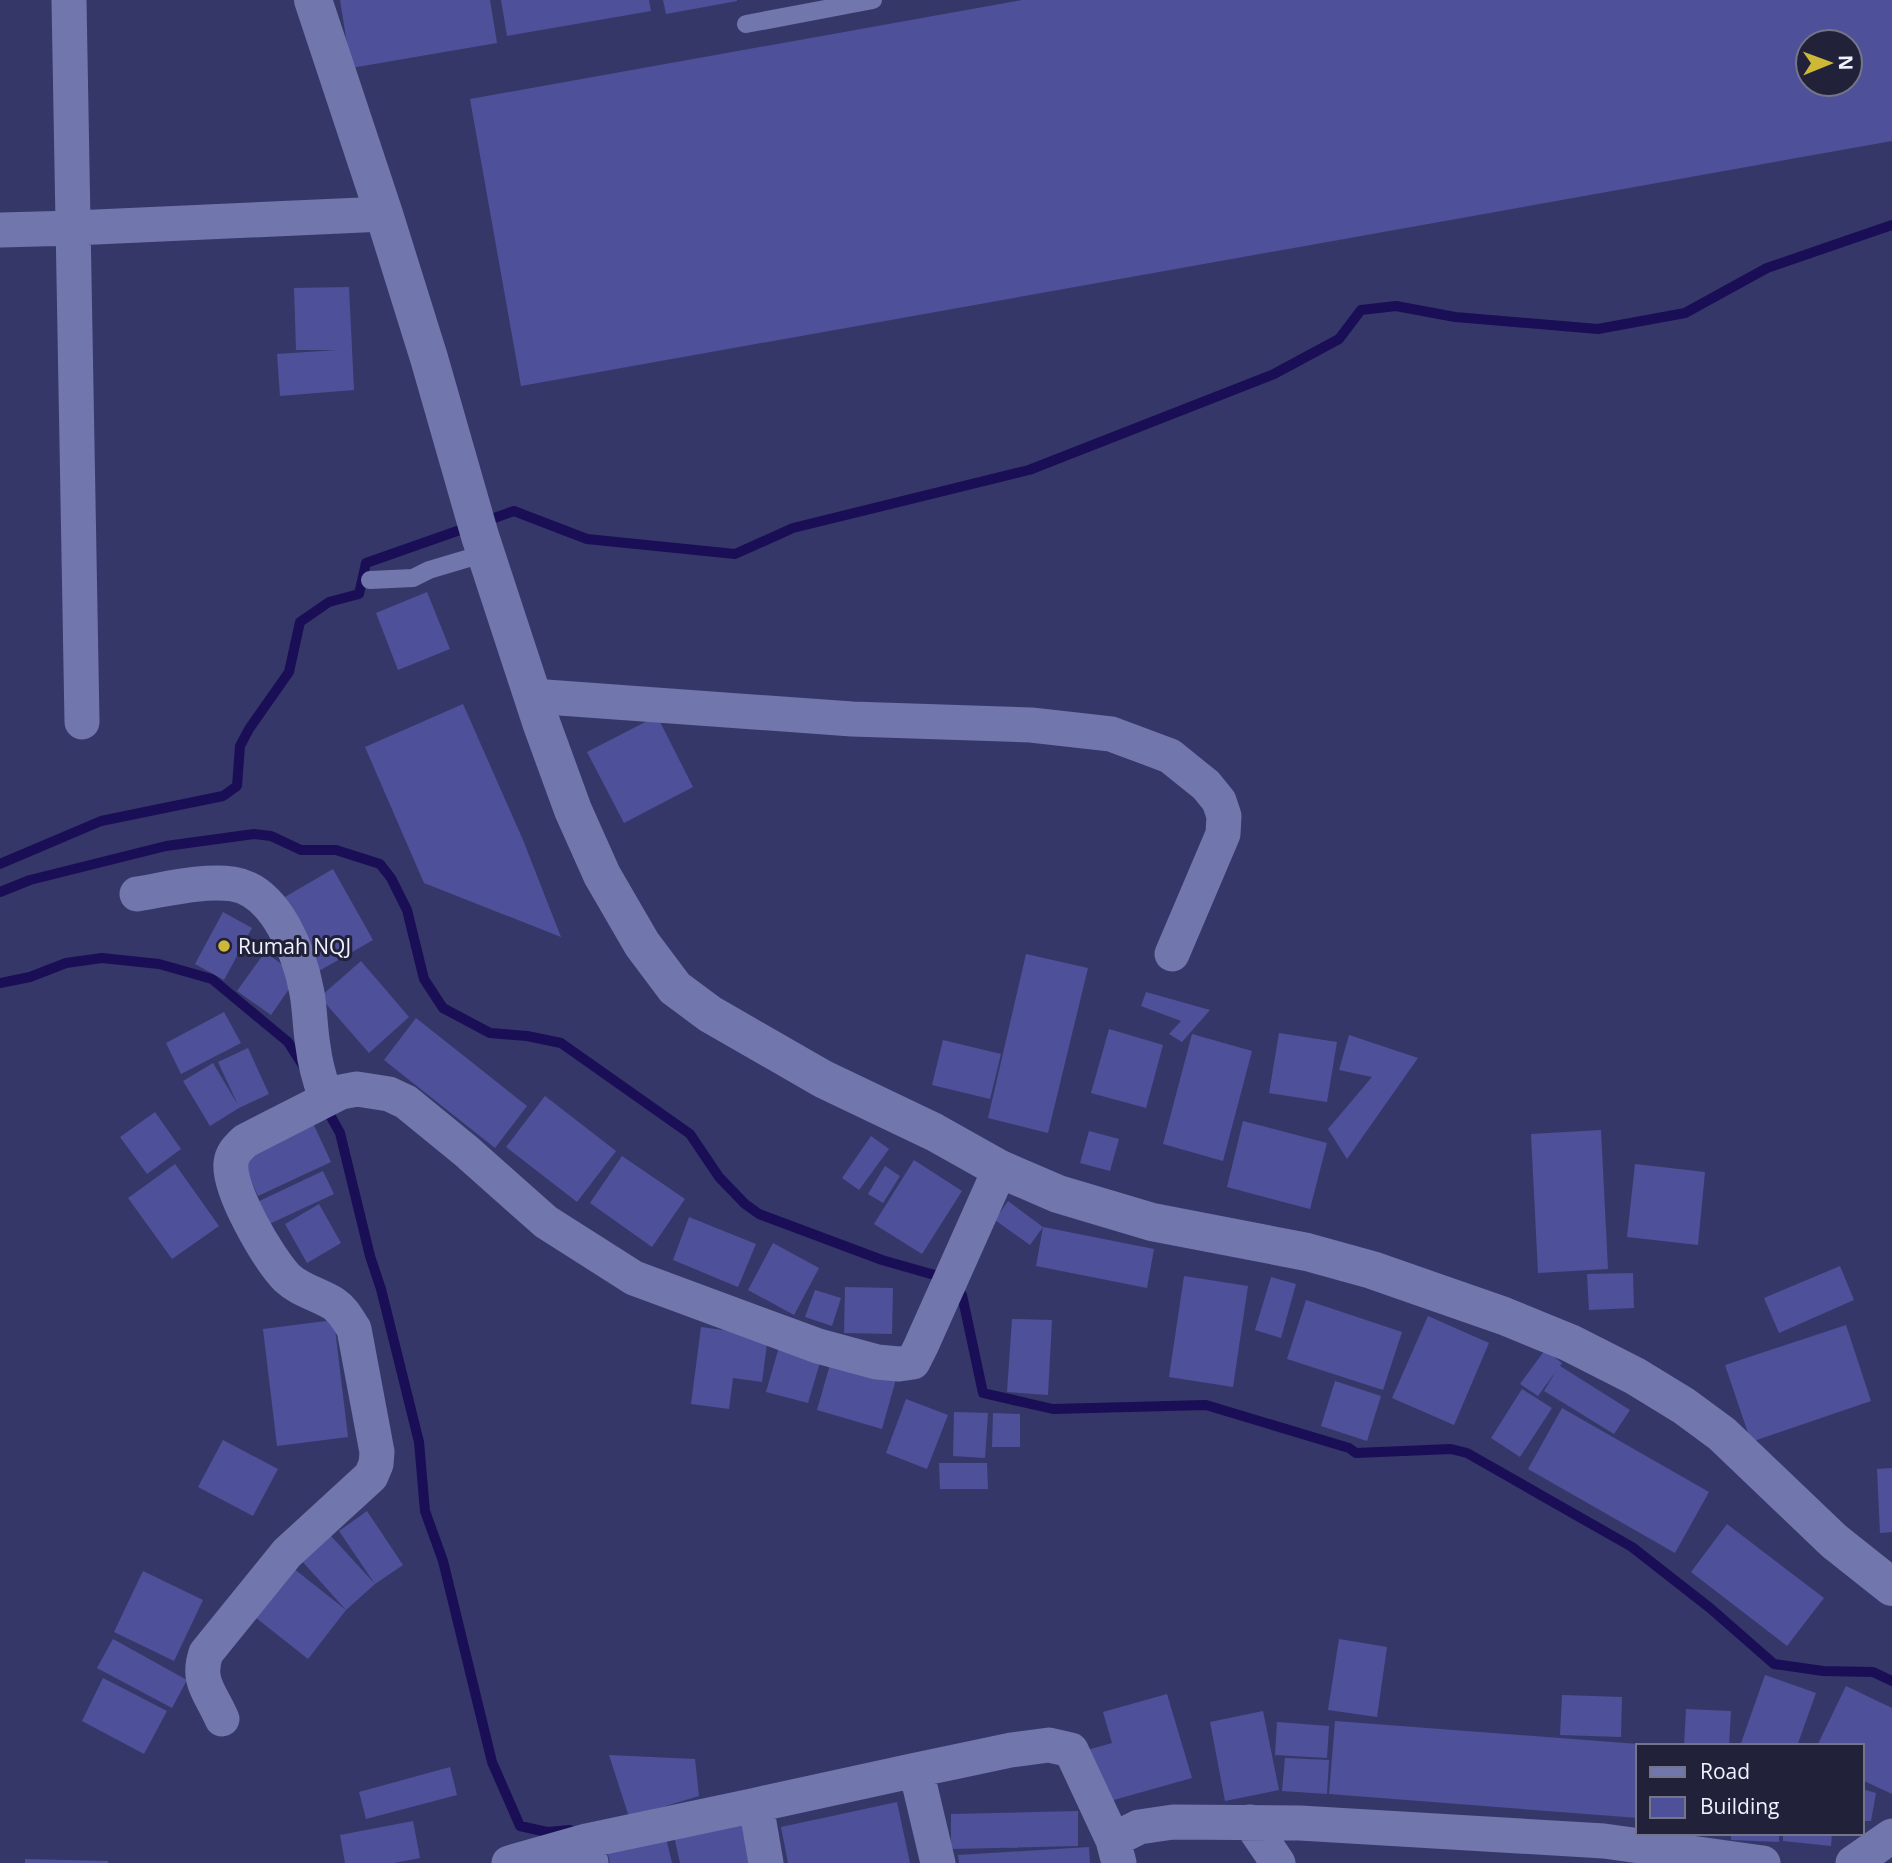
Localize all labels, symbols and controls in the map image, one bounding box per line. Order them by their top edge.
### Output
north arrow [1794,28,1864,98]
text: N [1833,55,1859,71]
place label: Rumah NQJ [238,932,351,960]
marker: Rumah NQJ [216,938,232,954]
legend [1636,1744,1864,1835]
text: Road [1700,1757,1750,1785]
text: Building [1700,1792,1779,1820]

